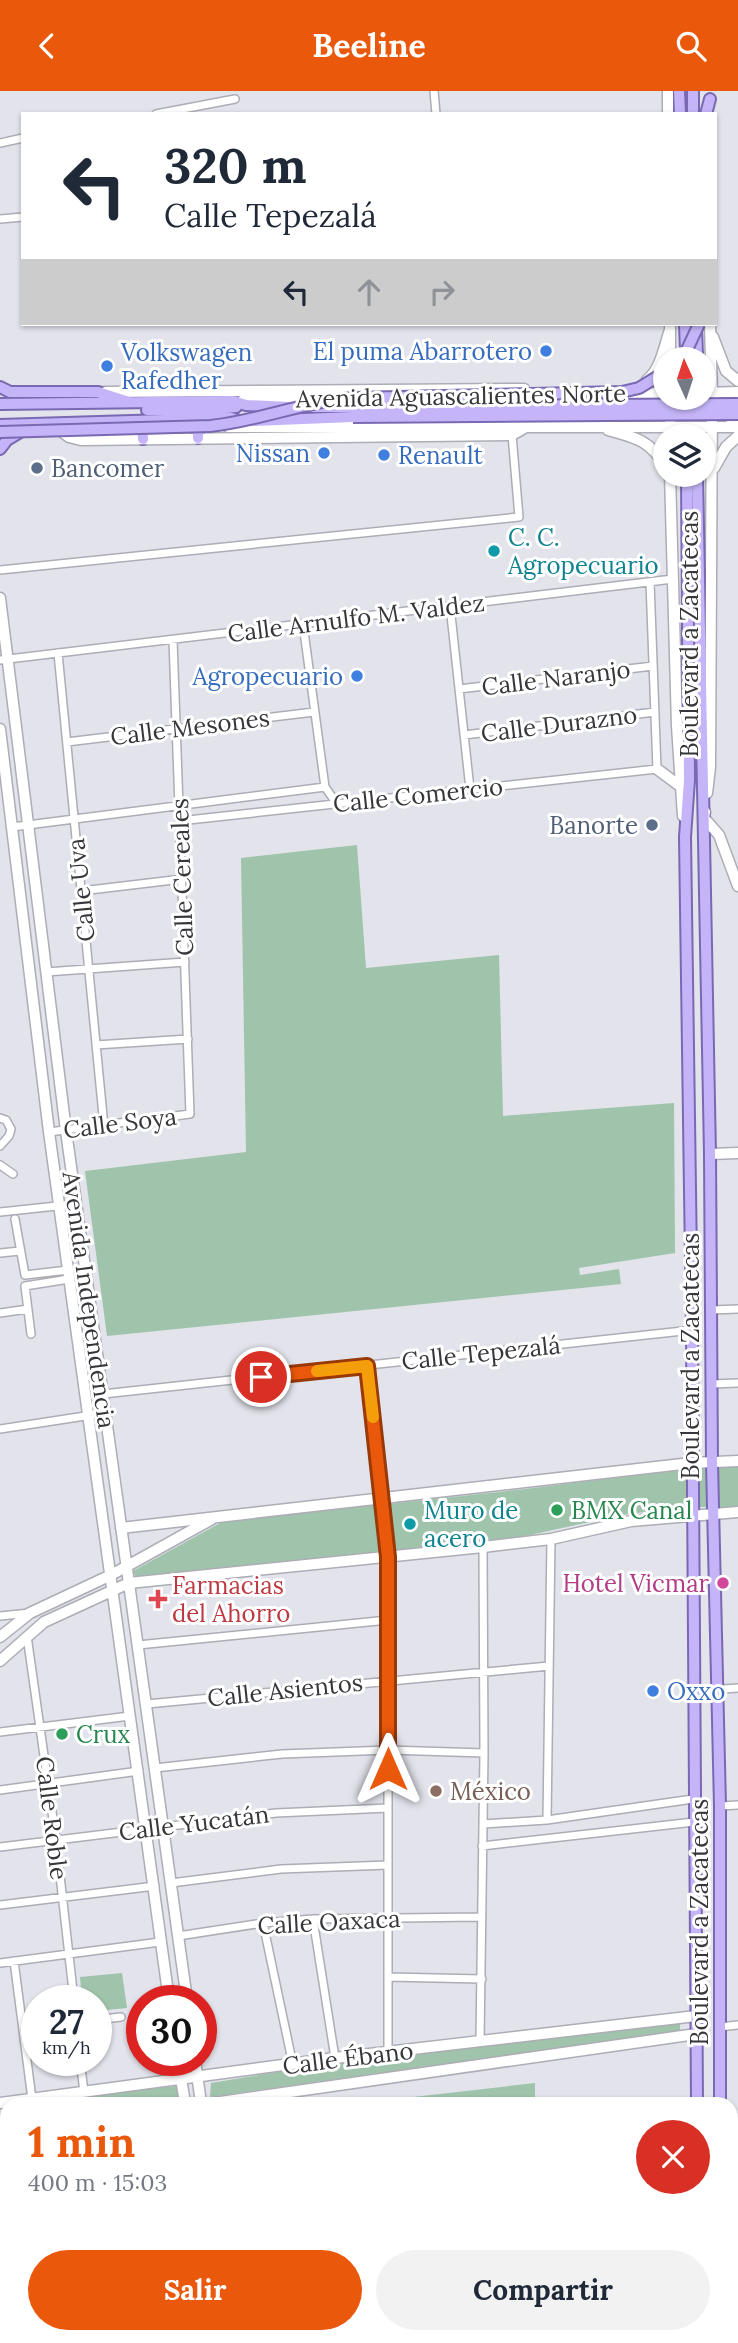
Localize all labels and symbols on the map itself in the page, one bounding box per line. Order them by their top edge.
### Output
place label: El puma Abarrotero [313,336,532,367]
place label: Volkswagen Rafedher [120,337,252,396]
marker: El puma Abarrotero [538,343,554,359]
north arrow [653,347,716,409]
marker: Volkswagen Rafedher [99,358,115,374]
street label: Avenida Aguascalientes Norte [295,378,626,414]
place label: Nissan [236,438,310,469]
place label: Renault [398,440,484,471]
marker: Nissan [316,445,332,461]
marker: Renault [376,447,392,463]
place label: Bancomer [51,453,165,484]
marker: Bancomer [29,460,45,476]
street label: Boulevard a Zacatecas [674,511,705,757]
place label: C. C. Agropecuario [507,522,658,581]
marker: C. C. Agropecuario [486,543,502,559]
street label: Calle Arnulfo M. Valdez [226,587,486,649]
street label: Calle Naranjo [480,654,632,702]
place label: Agropecuario [192,661,343,692]
marker: Agropecuario [349,668,365,684]
street label: Calle Durazno [479,699,639,749]
street label: Calle Mesones [109,702,271,752]
street label: Calle Comercio [332,771,504,819]
street label: Calle Cereales [164,798,200,956]
place label: Banorte [549,810,638,841]
marker: Banorte [644,817,660,833]
street label: Calle Uva [60,837,102,943]
street label: Calle Soya [62,1101,178,1145]
street label: Avenida Independencia [55,1168,122,1431]
street label: Boulevard a Zacatecas [675,1233,706,1479]
street label: Calle Tepezalá [400,1329,562,1377]
pin [231,1347,291,1407]
place label: Muro de acero [424,1495,518,1554]
place label: BMX Canal [571,1495,692,1526]
marker: BMX Canal [549,1502,565,1518]
marker: Muro de acero [402,1516,418,1532]
place label: Hotel Vicmar [563,1568,710,1599]
place label: Farmacias del Ahorro [172,1570,290,1629]
marker: Hotel Vicmar [715,1575,731,1591]
marker: Farmacias del Ahorro [150,1591,166,1607]
street label: Calle Asientos [206,1666,364,1714]
place label: Oxxo [667,1676,725,1707]
marker: Oxxo [645,1683,661,1699]
place label: Crux [76,1719,130,1750]
marker: Crux [54,1726,70,1742]
position arrow [351,1732,425,1806]
street label: Calle Roble [29,1755,75,1881]
place label: México [450,1776,531,1807]
marker: México [428,1783,444,1799]
street label: Calle Yucatán [117,1798,271,1848]
street label: Boulevard a Zacatecas [684,1799,715,2045]
street label: Calle Oaxaca [257,1903,401,1941]
speed limit sign: 30 [126,1985,217,2076]
street label: Calle Ébano [281,2035,415,2081]

